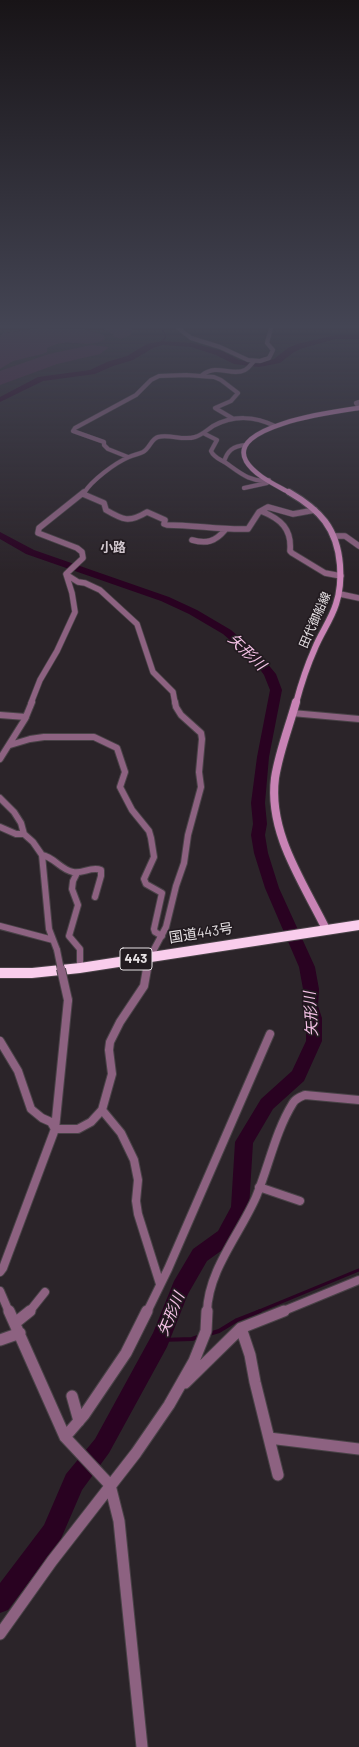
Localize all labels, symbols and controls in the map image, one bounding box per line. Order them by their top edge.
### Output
district label: 小路 [100,540,126,556]
street label: 田代御船線 [296,590,334,650]
water label: 矢形川 [225,630,269,674]
street label: 国道443号 [168,920,234,946]
road number: 443 [120,948,152,970]
water label: 矢形川 [301,991,321,1037]
water label: 矢形川 [154,1290,188,1338]

